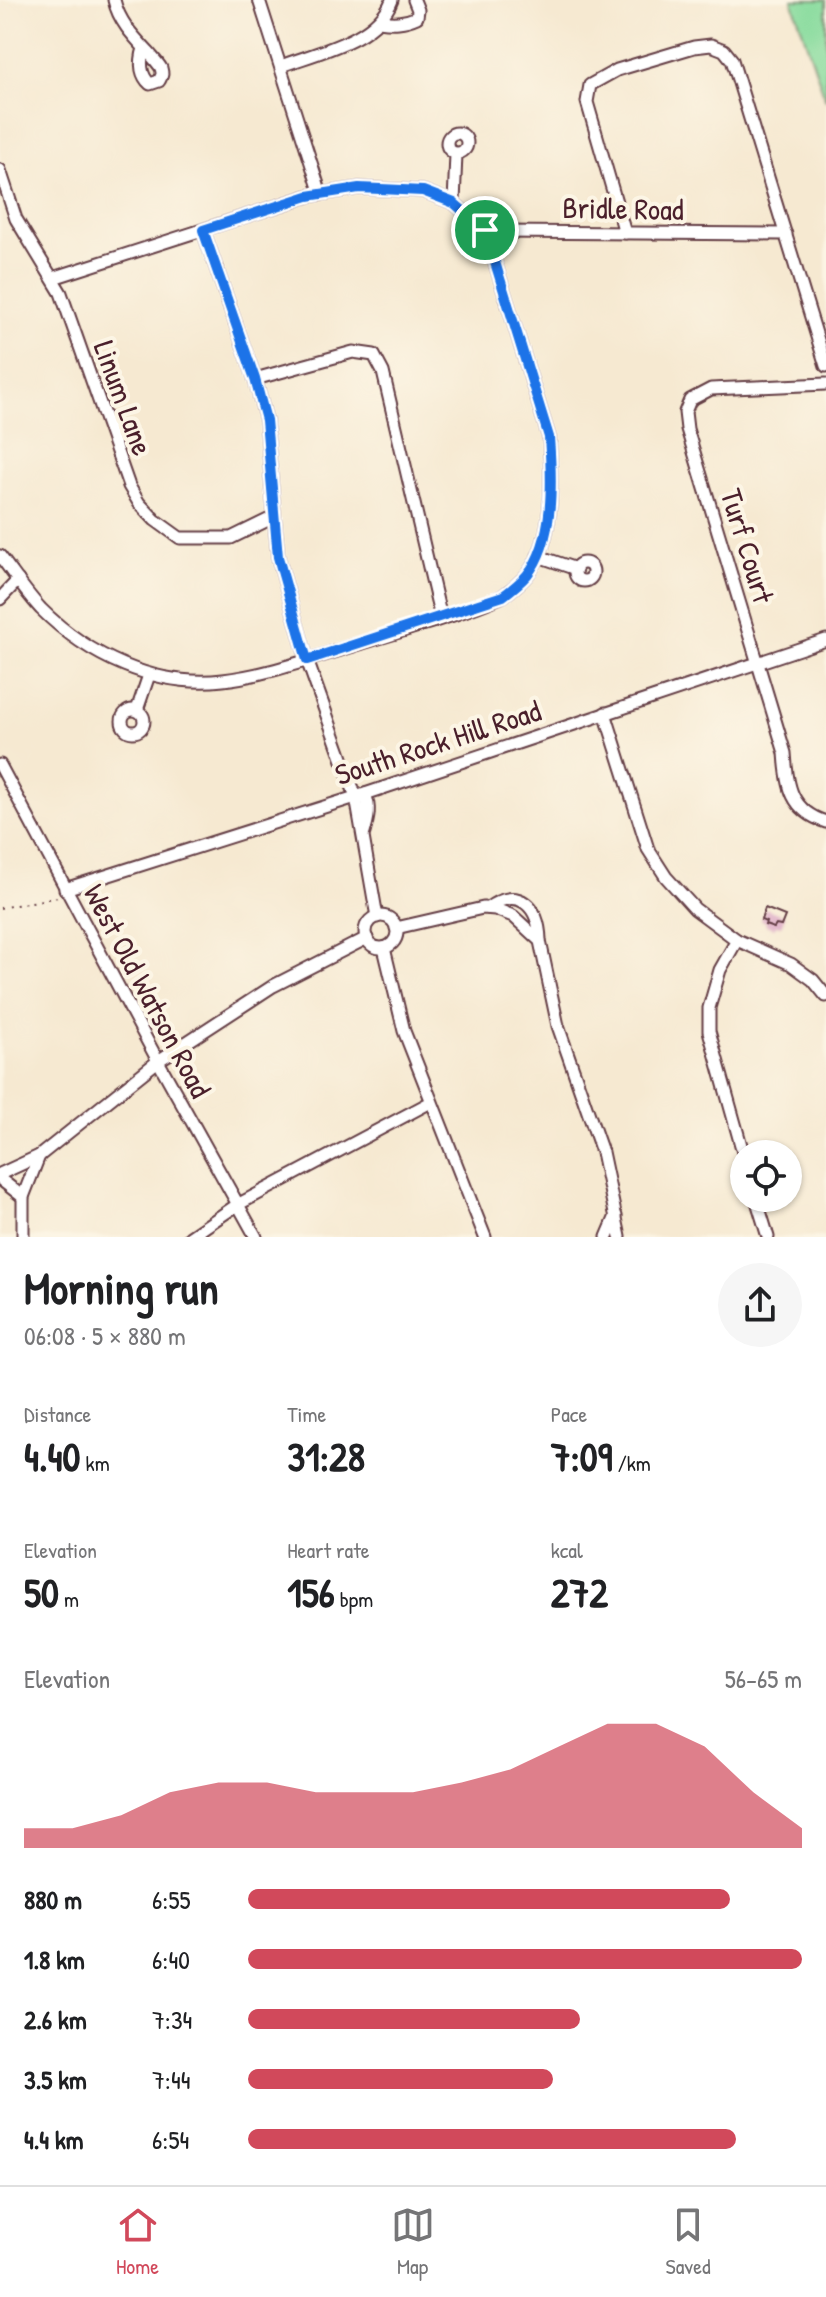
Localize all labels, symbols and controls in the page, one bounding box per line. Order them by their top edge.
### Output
street label: Bridle Road [562,187,684,229]
pin [451,196,519,264]
icon: arrive [463,208,507,252]
street label: Linum Lane [85,335,163,461]
street label: Turf Court [712,484,784,608]
street label: South Rock Hill Road [330,690,546,794]
street label: West Old Watson Road [75,877,221,1104]
map controls [730,1140,802,1212]
button: locate [730,1140,802,1212]
text: Morning run [24,1258,219,1318]
button: share [718,1263,802,1347]
text: 06:08 · 5 × 880 m [24,1318,186,1353]
text: Distance [24,1399,91,1429]
text: Time [287,1399,326,1429]
text: Pace [551,1399,587,1429]
text: 4.40 [24,1429,80,1483]
text: 31:28 [287,1429,365,1483]
text: 7:09 [551,1429,612,1483]
text: km [80,1448,110,1478]
text: /km [612,1448,651,1478]
text: Elevation [24,1535,97,1565]
text: Heart rate [287,1535,370,1565]
text: kcal [551,1535,583,1565]
text: 50 [24,1565,59,1619]
text: 156 [287,1565,335,1619]
text: 272 [551,1565,608,1619]
text: m [59,1584,79,1614]
text: bpm [335,1584,373,1614]
text: Elevation [24,1661,110,1696]
text: 56–65 m [725,1661,802,1696]
text: 880 m [24,1882,82,1917]
text: 6:55 [152,1882,190,1917]
text: 1.8 km [24,1942,85,1977]
text: 6:40 [152,1942,190,1977]
text: 2.6 km [24,2002,87,2037]
text: 7:34 [152,2002,192,2037]
text: 3.5 km [24,2062,87,2097]
text: 7:44 [152,2062,190,2097]
text: 4.4 km [24,2122,84,2157]
text: 6:54 [152,2122,189,2157]
tab: Home [116,2203,160,2281]
tab: Map [391,2203,435,2281]
tab: Saved [666,2203,710,2281]

